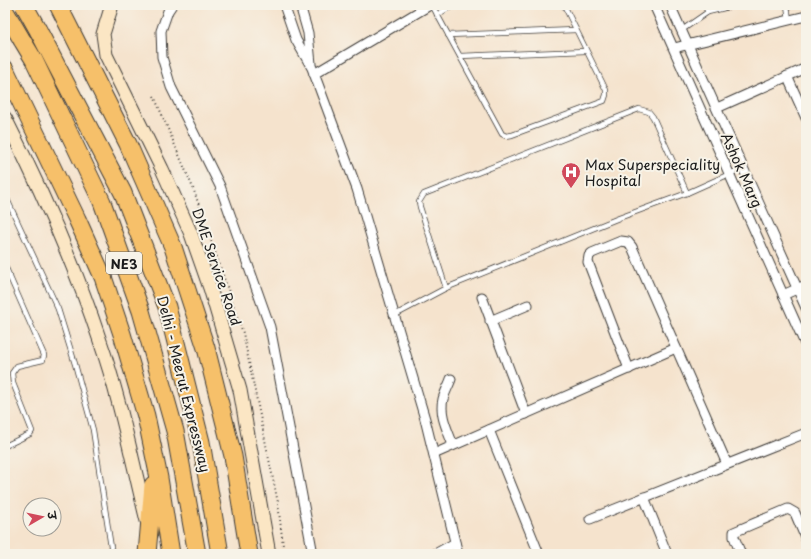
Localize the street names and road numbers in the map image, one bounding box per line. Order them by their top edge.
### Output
street label: Ashok Marg [716,129,768,211]
street label: DME Service Road [187,205,247,329]
road number: NE3 [106,252,142,274]
street label: Delhi - Meerut Expressway [152,294,216,474]

